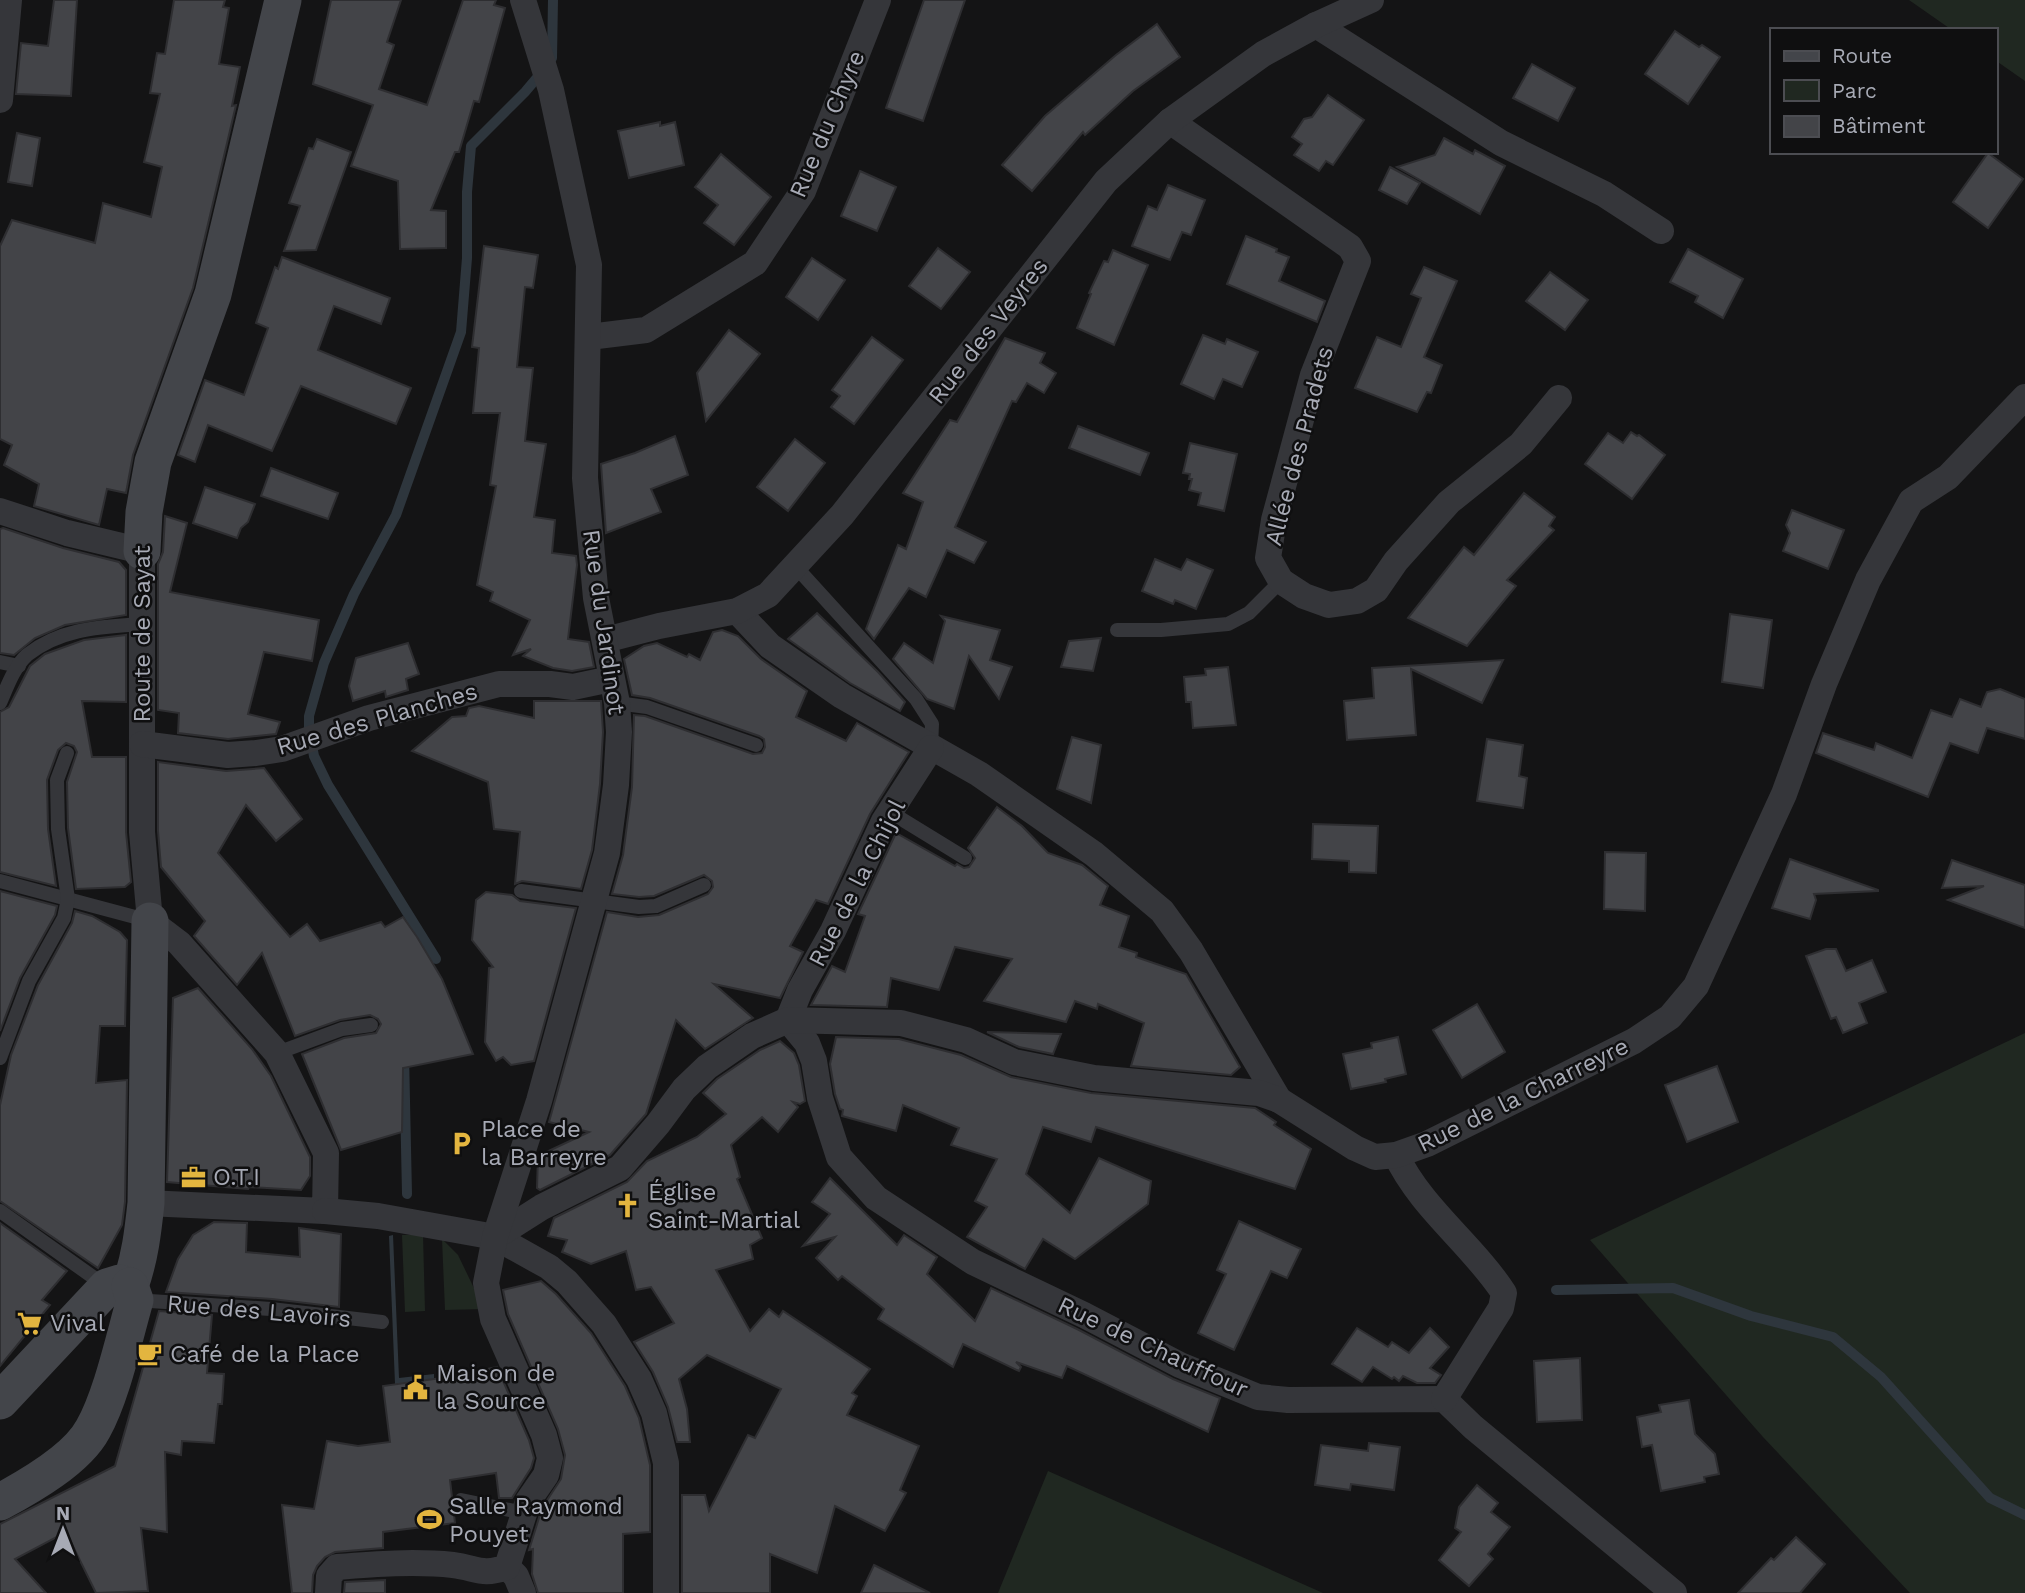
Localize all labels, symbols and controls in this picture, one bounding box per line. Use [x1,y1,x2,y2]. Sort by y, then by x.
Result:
legend [1770,28,1997,154]
text: Route [1832,43,1892,68]
street label: Rue du Chyre [783,46,871,202]
text: Parc [1832,78,1877,103]
text: Bâtiment [1832,113,1926,138]
street label: Rue des Veyres [922,252,1054,410]
street label: Allée des Pradets [1259,343,1339,549]
street label: Rue du Jardinot [577,528,631,716]
street label: Route de Sayat [128,545,156,723]
street label: Rue des Planches [273,677,481,761]
street label: Rue de la Chijol [803,794,912,971]
street label: Rue de la Charreyre [1413,1032,1633,1158]
place label: Place de la Barreyre [481,1115,607,1171]
parking icon: Place de la Barreyre [447,1129,475,1157]
office icon: O.T.I [179,1163,207,1191]
place label: O.T.I [213,1163,260,1191]
place label: Église Saint-Martial [648,1178,801,1234]
church icon: Église Saint-Martial [614,1192,642,1220]
street label: Rue des Lavoirs [166,1289,352,1333]
street label: Rue de Chauffour [1053,1291,1253,1403]
supermarket icon: Vival [16,1309,44,1337]
place label: Vival [50,1309,106,1337]
cafe icon: Café de la Place [136,1340,164,1368]
place label: Café de la Place [170,1340,360,1368]
place label: Maison de la Source [436,1359,555,1415]
public building icon: Maison de la Source [402,1373,430,1401]
place label: Salle Raymond Pouyet [449,1492,623,1548]
north arrow [28,1495,98,1565]
text: N [56,1502,70,1525]
sports icon: Salle Raymond Pouyet [415,1506,443,1534]

